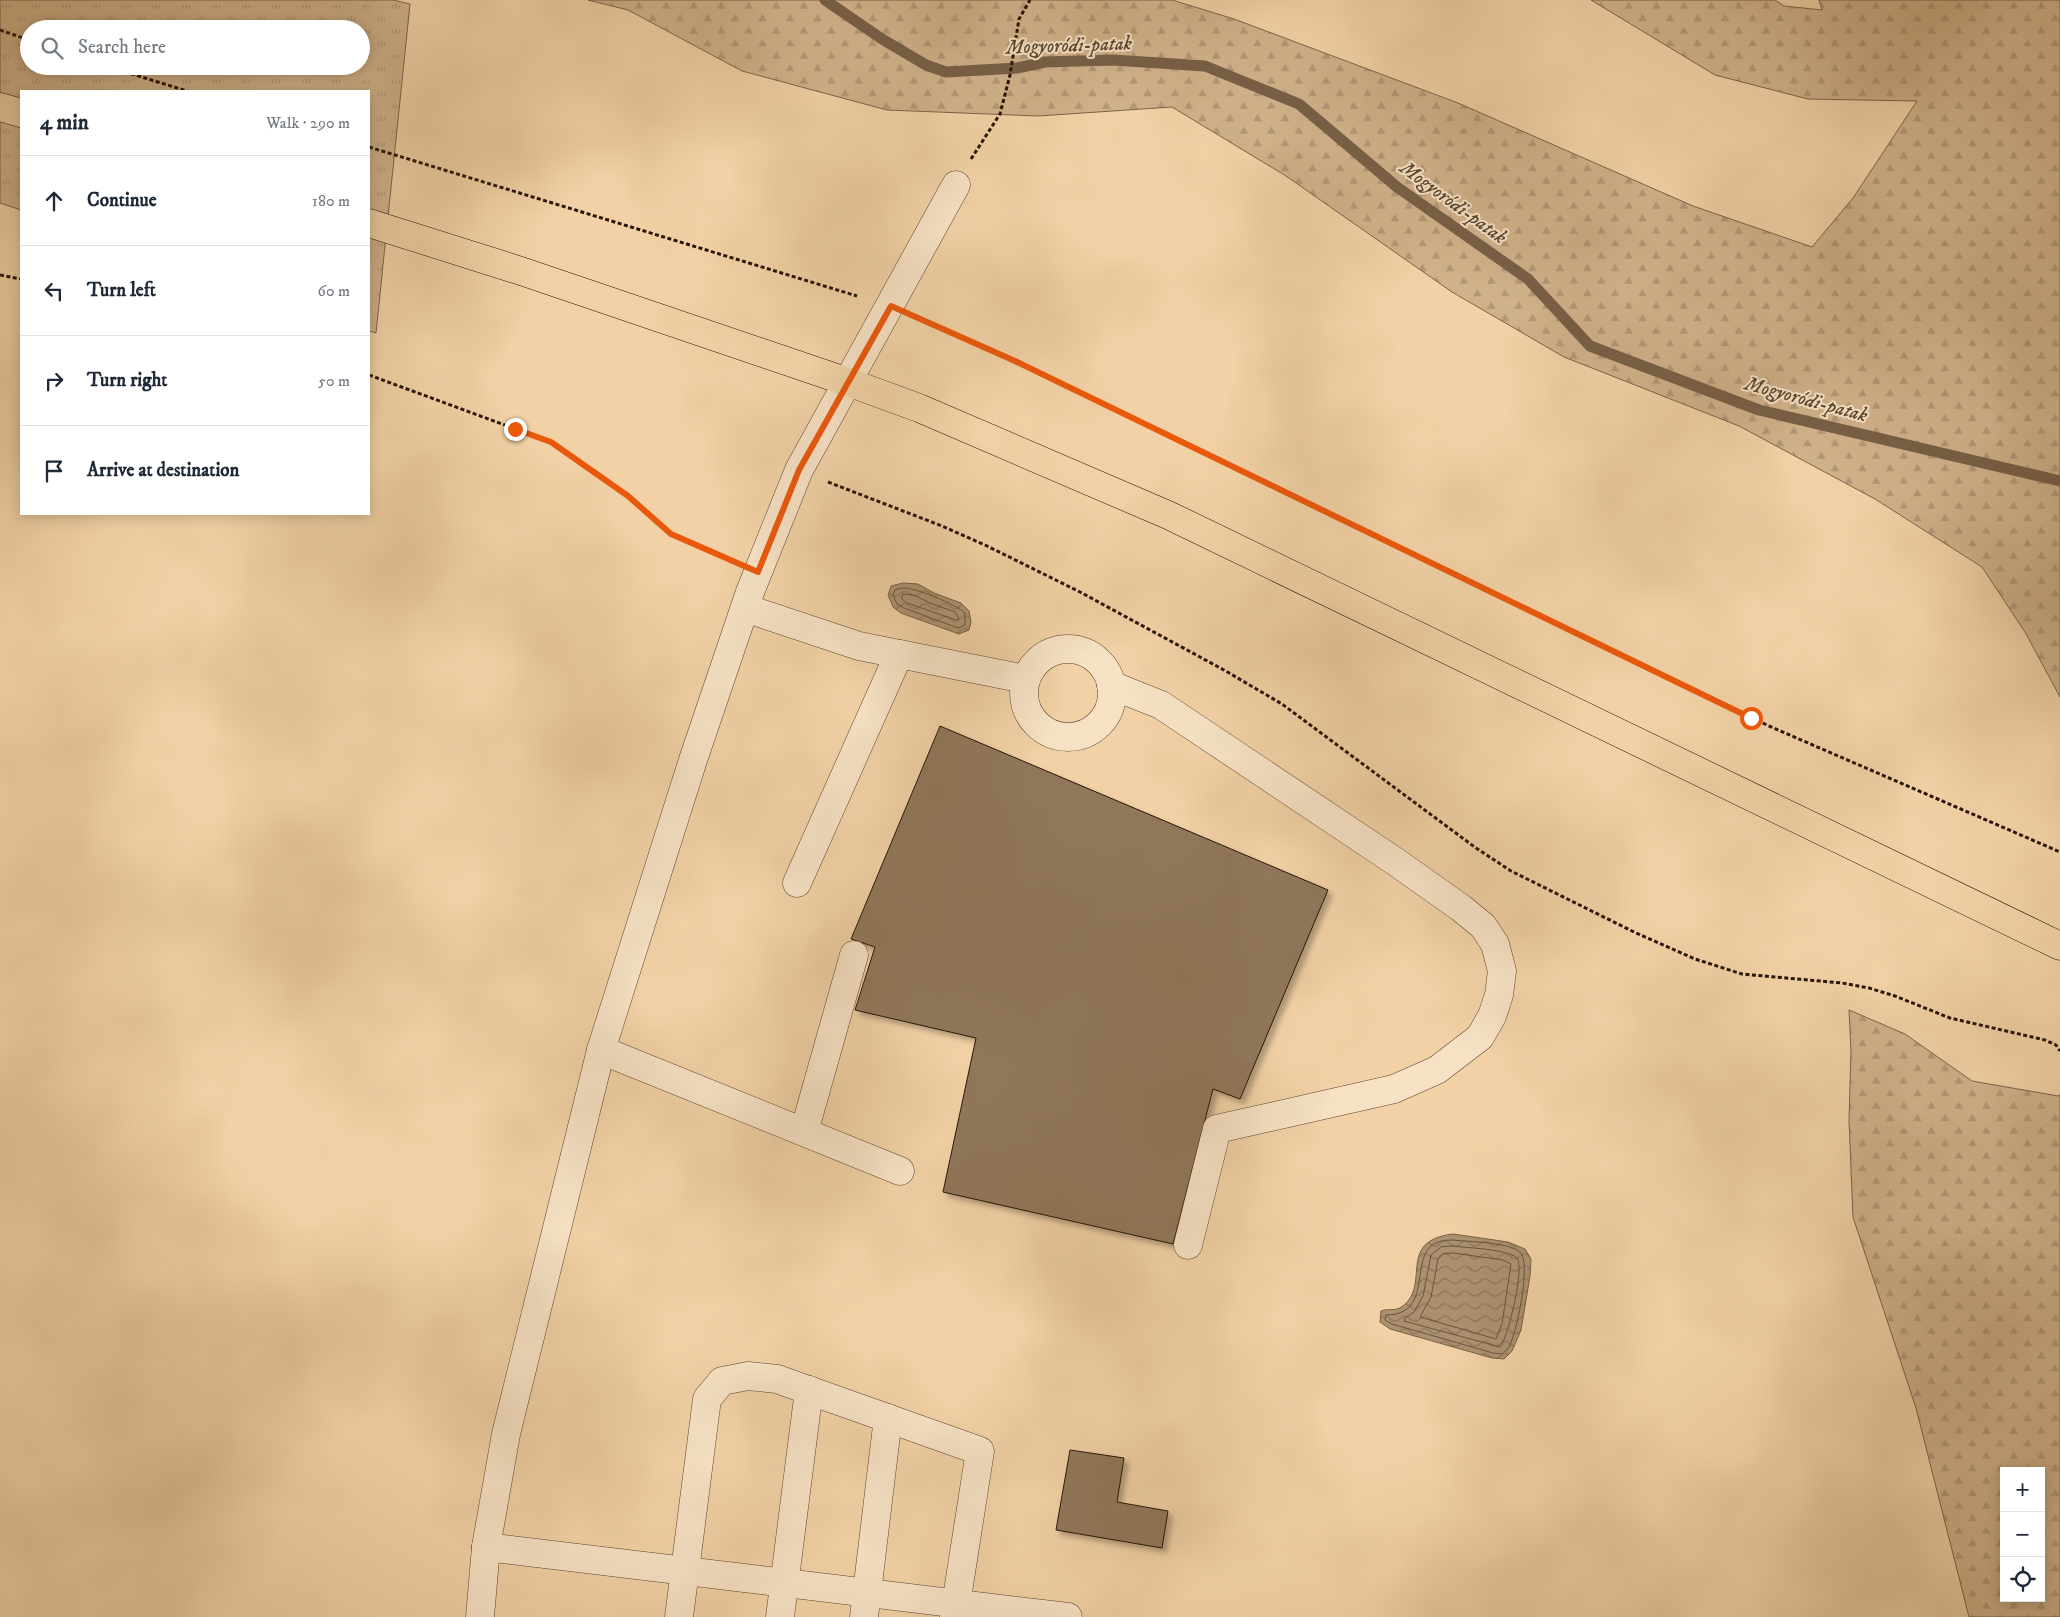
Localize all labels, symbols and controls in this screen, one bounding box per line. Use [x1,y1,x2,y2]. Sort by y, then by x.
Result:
search box [20,20,370,75]
water label: Mogyoródi-patak [1004,31,1133,61]
icon: search [38,34,66,62]
text: Search here [78,36,166,59]
text: 4 min [40,110,89,136]
text: Walk · 290 m [266,113,350,133]
water label: Mogyoródi-patak [1393,155,1512,251]
icon: ahead [40,187,68,215]
text: Continue [87,189,157,212]
text: 180 m [312,191,350,211]
icon: left [40,277,68,305]
text: Turn left [87,279,156,302]
text: 60 m [318,281,350,301]
icon: right [40,367,68,395]
text: Turn right [87,369,167,392]
text: 50 m [318,371,350,391]
water label: Mogyoródi-patak [1740,371,1871,429]
route end [504,418,527,441]
icon: arrive [40,457,68,485]
text: Arrive at destination [87,459,239,482]
route start [1740,707,1763,730]
map controls [2000,1467,2045,1602]
button: + [2000,1467,2045,1512]
button: − [2000,1512,2045,1557]
button: locate [2000,1557,2045,1602]

